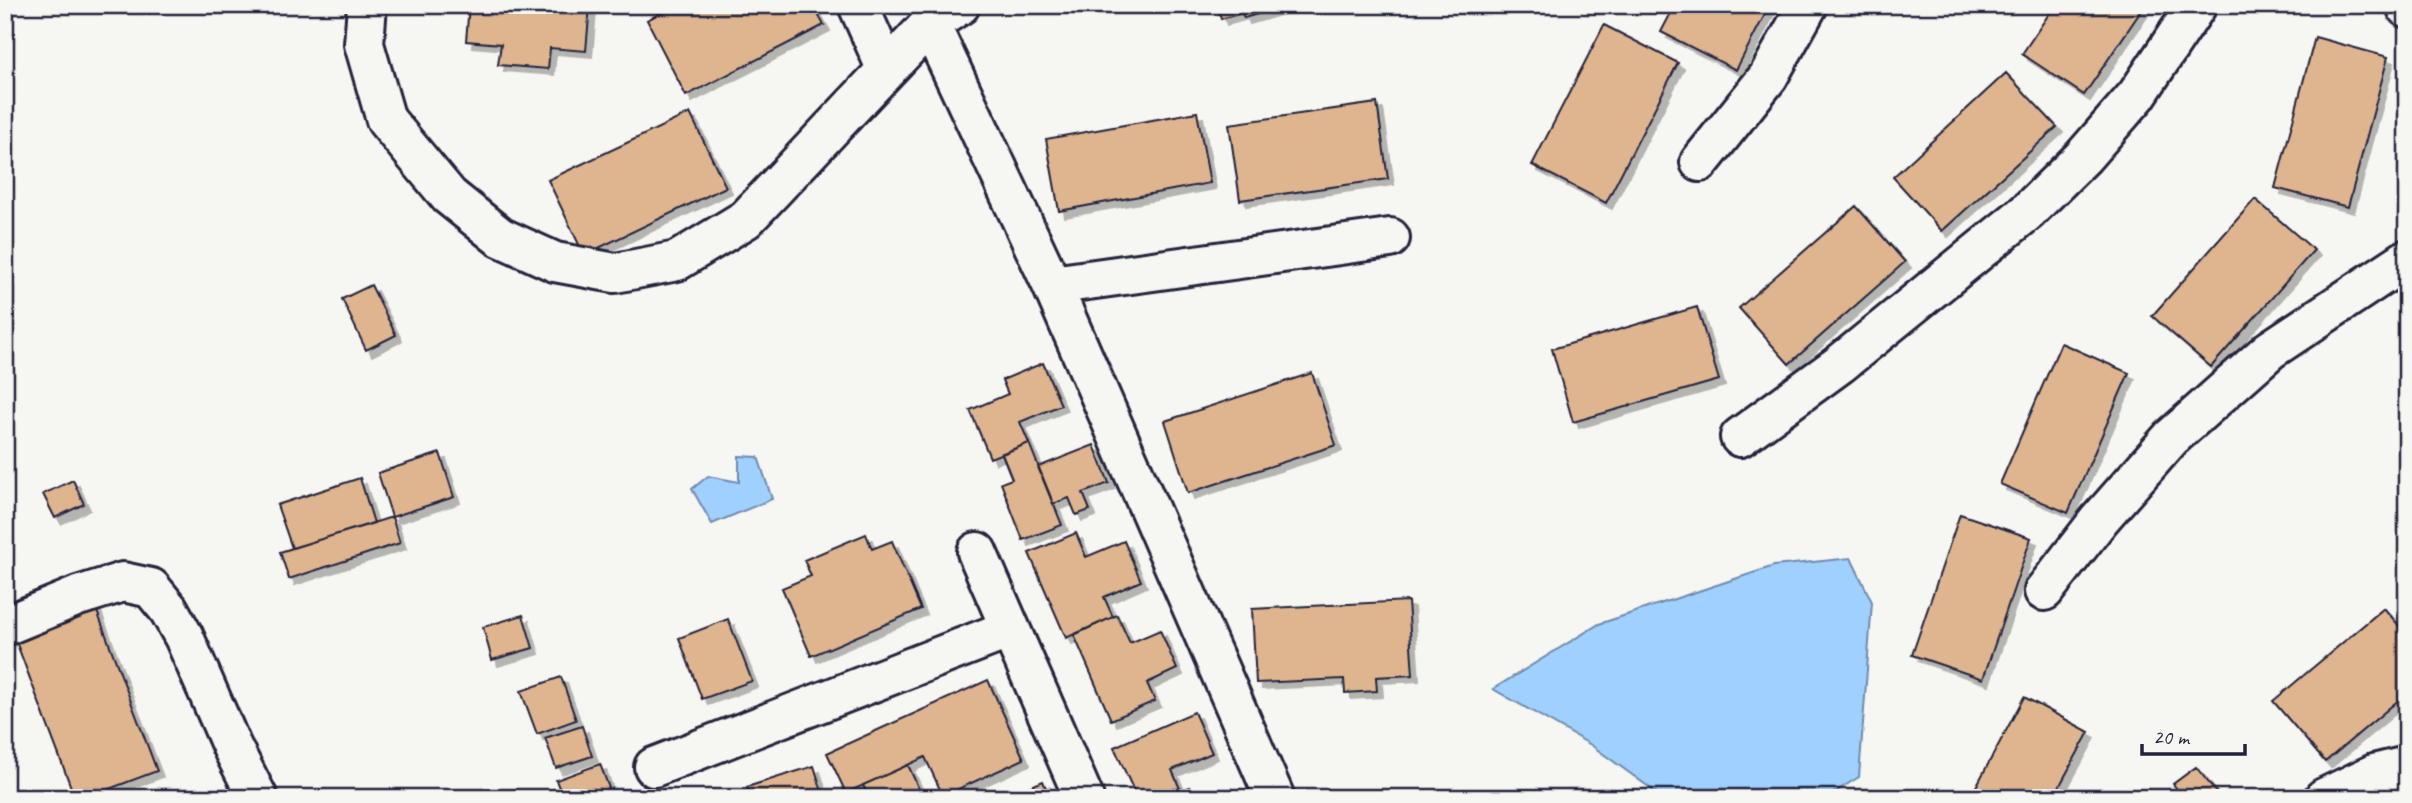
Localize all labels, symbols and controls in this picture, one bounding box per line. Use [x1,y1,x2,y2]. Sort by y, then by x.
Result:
scale bar [2142,712,2246,756]
text: 20 m [2153,724,2191,750]

